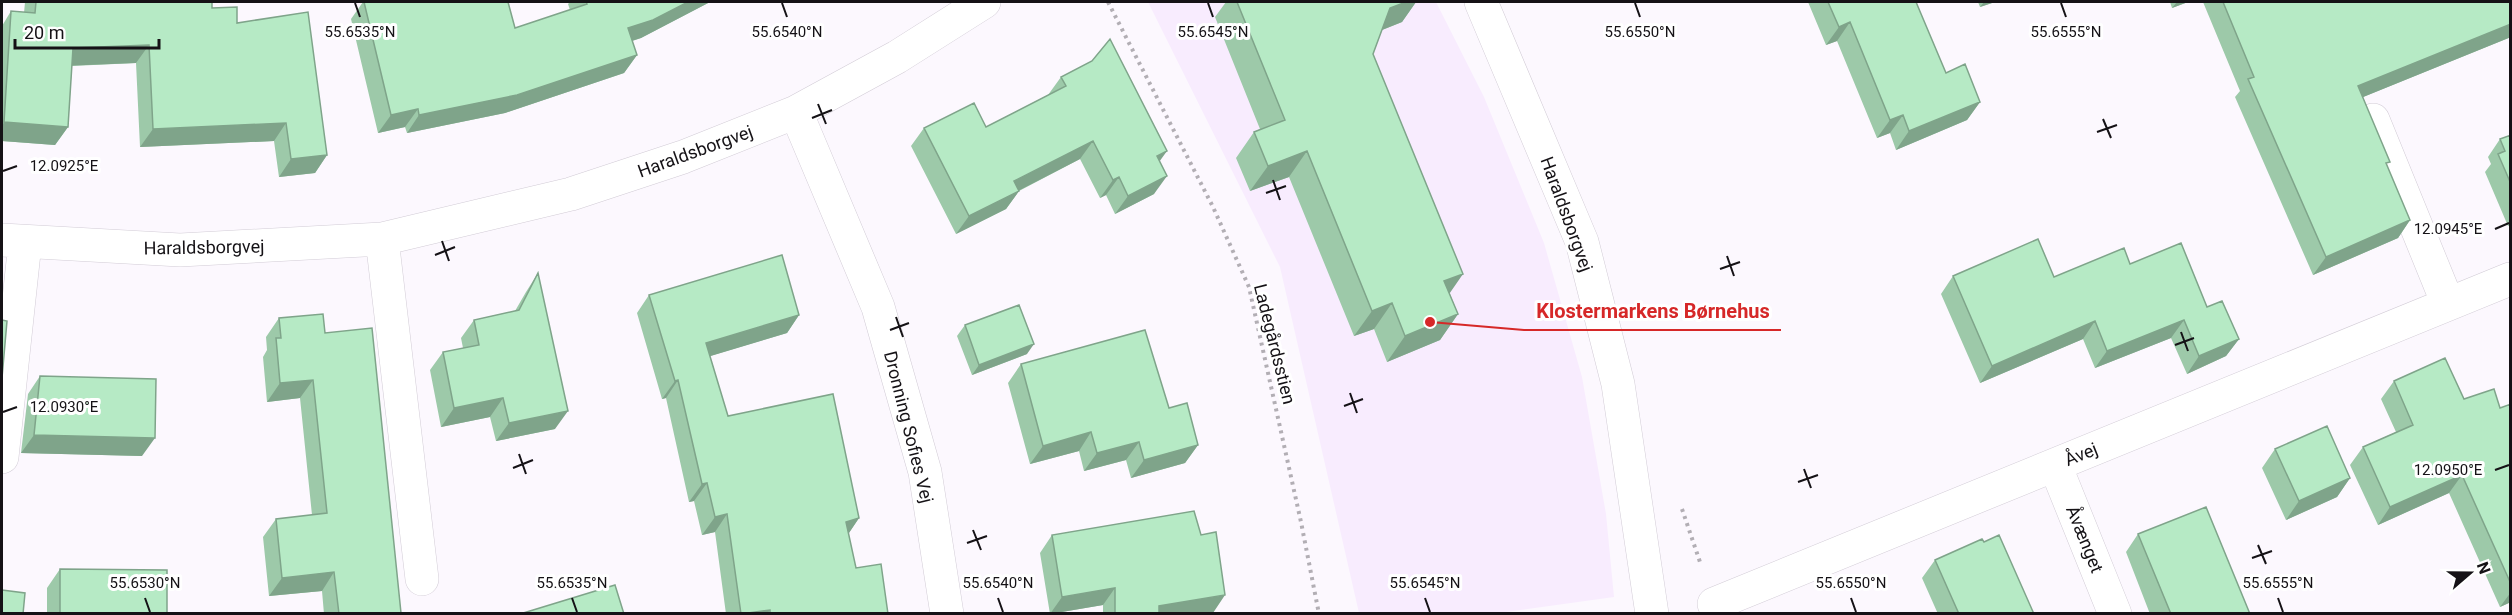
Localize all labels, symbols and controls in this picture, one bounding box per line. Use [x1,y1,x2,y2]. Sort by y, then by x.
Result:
scale bar [15,12,159,50]
text: 20 m [24,22,64,43]
text: 55.6535°N [325,23,395,41]
text: 55.6540°N [752,23,822,41]
text: 55.6545°N [1178,23,1248,41]
text: 55.6550°N [1605,23,1675,41]
text: 55.6555°N [2031,23,2101,41]
street label: Haraldsborgvej [635,120,755,182]
street label: Haraldsborgvej [1536,154,1598,274]
text: 12.0925°E [30,157,99,175]
text: 12.0945°E [2414,220,2483,238]
street label: Haraldsborgvej [143,235,265,259]
street label: Ladegårdsstien [1250,282,1300,406]
callout: Klostermarkens Børnehus [1524,292,1781,330]
text: Klostermarkens Børnehus [1536,299,1770,323]
street label: Dronning Sofies Vej [880,349,938,505]
text: 12.0930°E [30,398,99,416]
street label: Åvej [2061,437,2101,470]
text: 12.0950°E [2414,461,2483,479]
street label: Åvænget [2062,502,2109,576]
north arrow [2440,543,2500,603]
text: N [2473,559,2494,577]
text: 55.6530°N [110,574,180,592]
text: 55.6535°N [537,574,607,592]
text: 55.6540°N [963,574,1033,592]
text: 55.6545°N [1390,574,1460,592]
text: 55.6550°N [1816,574,1886,592]
text: 55.6555°N [2243,574,2313,592]

